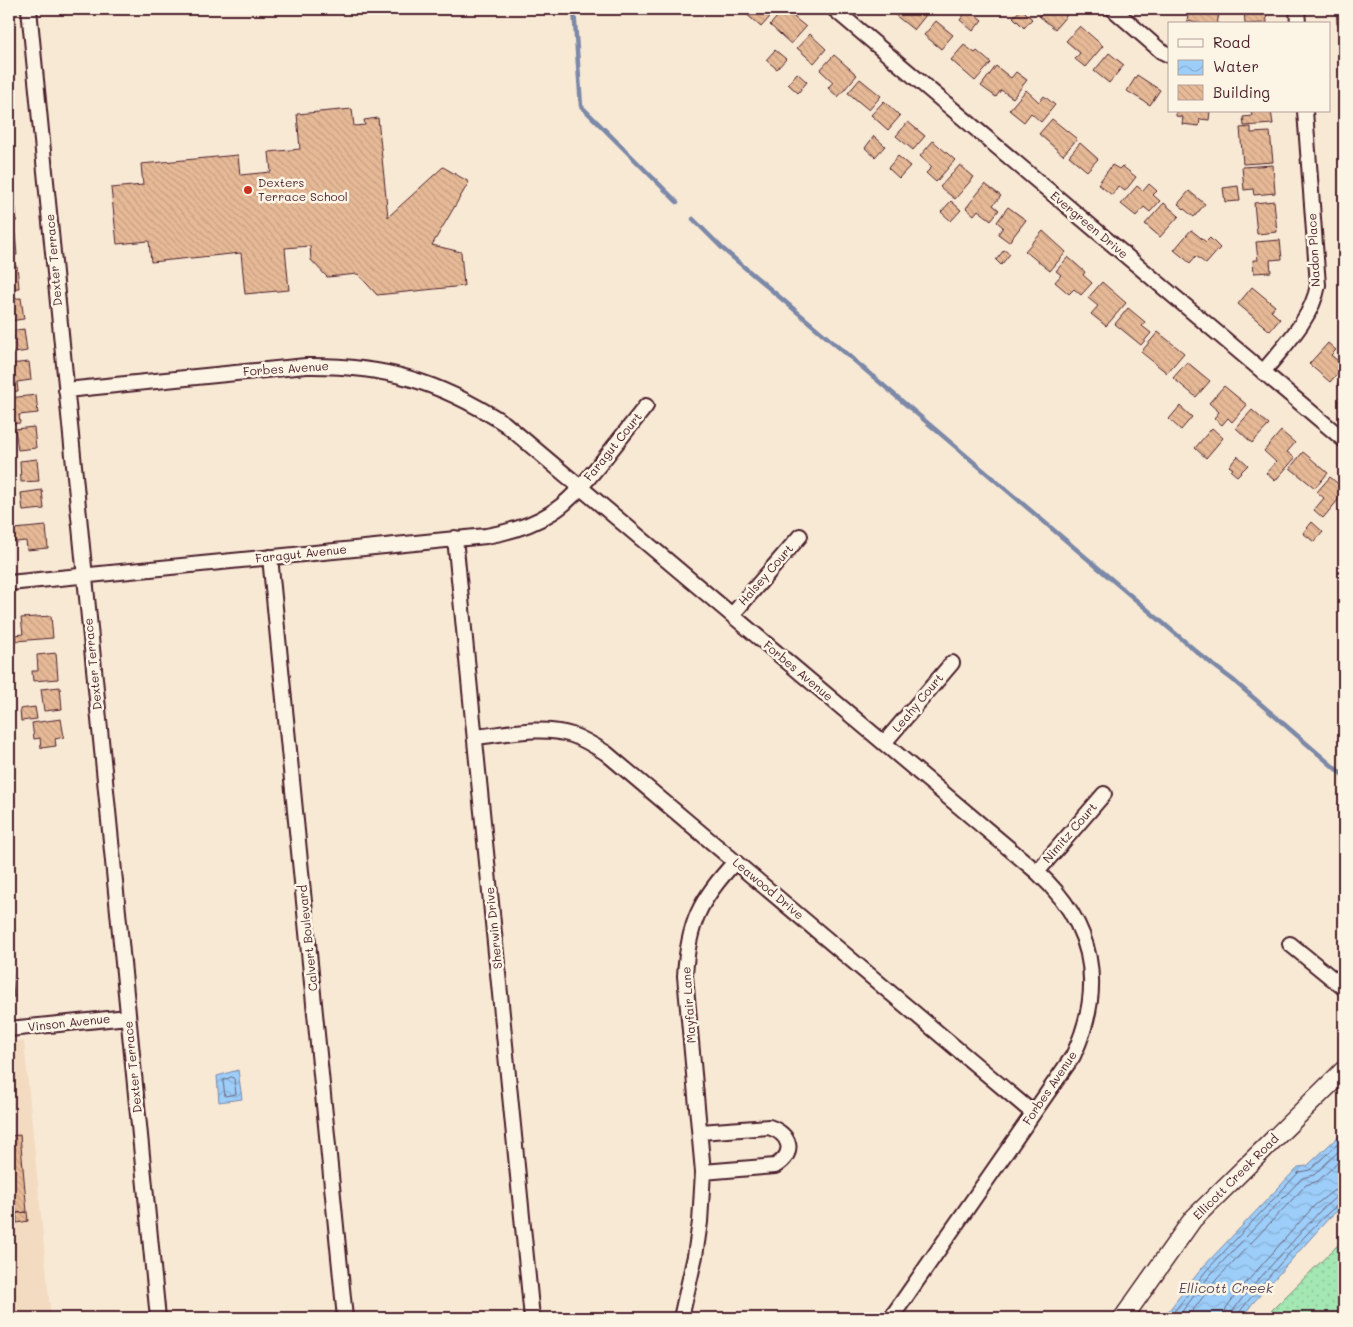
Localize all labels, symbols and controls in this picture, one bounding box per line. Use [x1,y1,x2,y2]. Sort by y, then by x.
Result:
legend [1168,22,1330,112]
text: Road [1213,32,1250,52]
text: Water [1213,56,1259,76]
text: Building [1213,82,1270,102]
place label: Dexters Terrace School [258,174,348,204]
marker: Dexters Terrace School [242,184,254,196]
street label: Evergreen Drive [1047,187,1132,261]
street label: Dexter Terrace [41,213,65,307]
street label: Nadon Place [1303,213,1323,287]
street label: Forbes Avenue [242,357,329,379]
street label: Faragut Court [580,409,645,484]
street label: Faragut Avenue [254,540,347,566]
street label: Halsey Court [734,540,796,608]
street label: Dexter Terrace [79,617,105,711]
street label: Forbes Avenue [761,636,837,704]
street label: Leahy Court [888,670,946,735]
street label: Nimitz Court [1039,799,1100,866]
street label: Leawood Drive [730,854,807,923]
street label: Calvert Boulevard [293,884,321,992]
street label: Sherwin Drive [481,886,505,970]
street label: Mayfair Lane [677,966,699,1044]
street label: Vinson Avenue [27,1010,111,1034]
street label: Dexter Terrace [119,1020,145,1114]
street label: Forbes Avenue [1018,1047,1080,1128]
street label: Ellicott Creek Road [1189,1130,1282,1223]
water label: Ellicott Creek [1179,1278,1274,1297]

